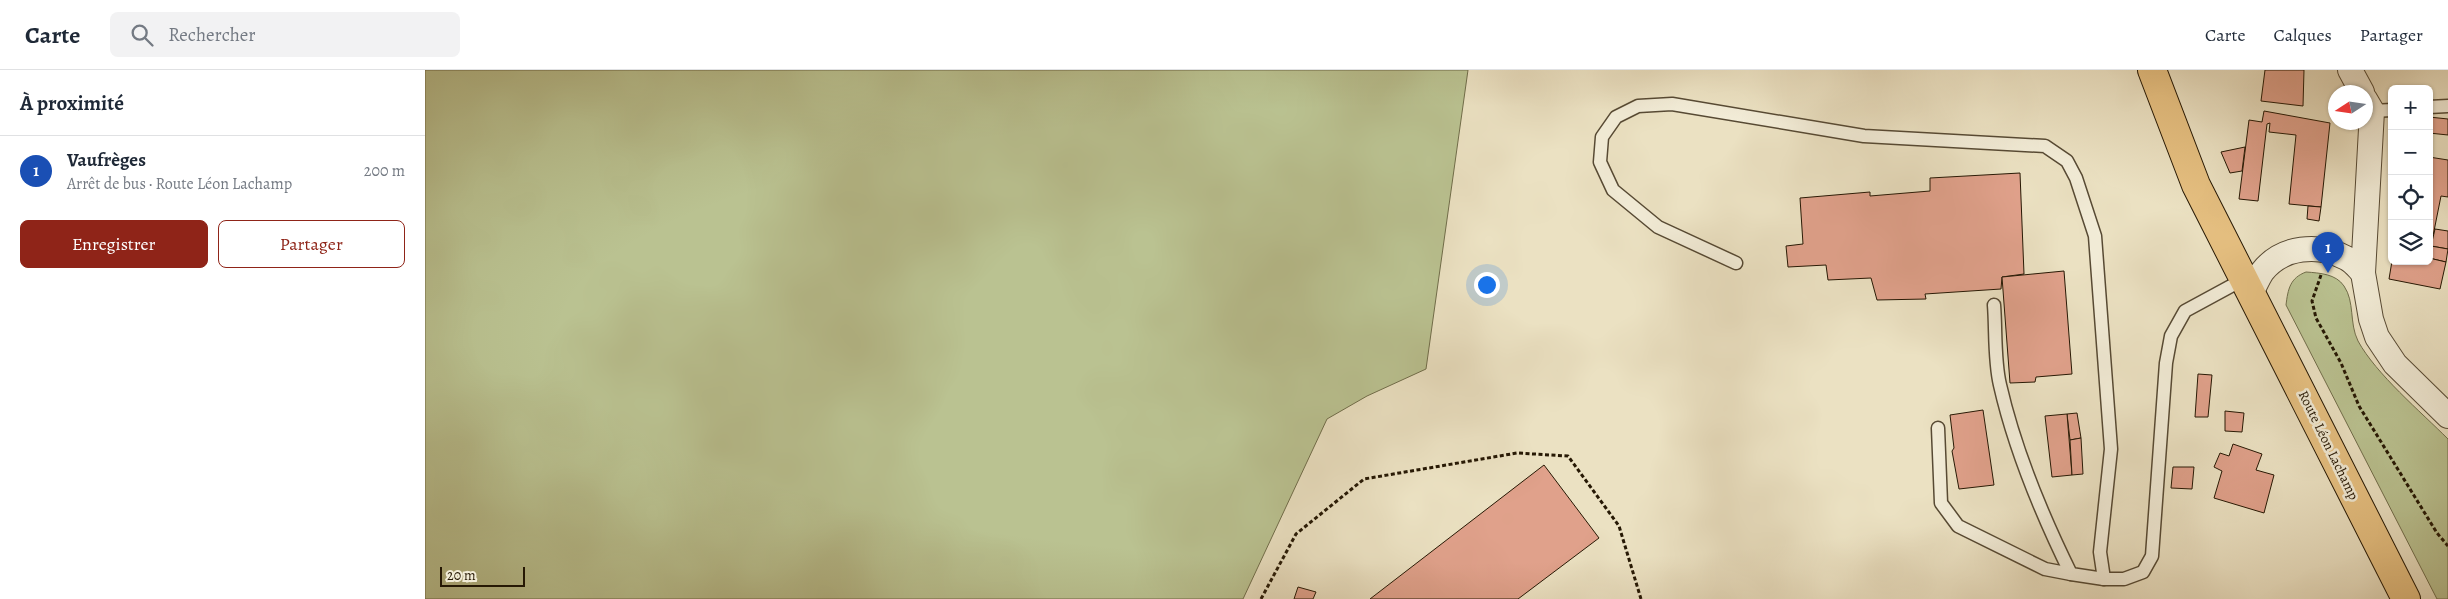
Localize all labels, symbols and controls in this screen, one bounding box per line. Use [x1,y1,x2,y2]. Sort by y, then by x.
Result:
search box [110,12,460,57]
text: Carte [25,19,80,51]
icon: search [128,21,156,49]
text: Rechercher [168,22,256,48]
text: Carte [2205,23,2245,47]
text: Calques [2273,23,2332,47]
text: Partager [2360,23,2423,47]
north arrow [2328,85,2373,130]
map controls [2388,85,2433,265]
button: + [2388,85,2433,130]
text: À proximité [20,89,124,117]
button: − [2388,130,2433,175]
text: Vaufrèges [67,147,146,173]
text: 1 [33,160,39,182]
text: 200 m [364,160,405,182]
text: Arrêt de bus · Route Léon Lachamp [67,173,292,195]
button: locate [2388,175,2433,220]
button: Enregistrer [20,220,208,268]
button: Partager [218,220,405,268]
button: layers [2388,220,2433,265]
pin: 1 [2312,232,2344,273]
your location [1474,272,1500,298]
street label: Route Léon Lachamp [2294,387,2363,503]
scale bar [440,564,525,587]
text: 20 m [447,566,476,585]

